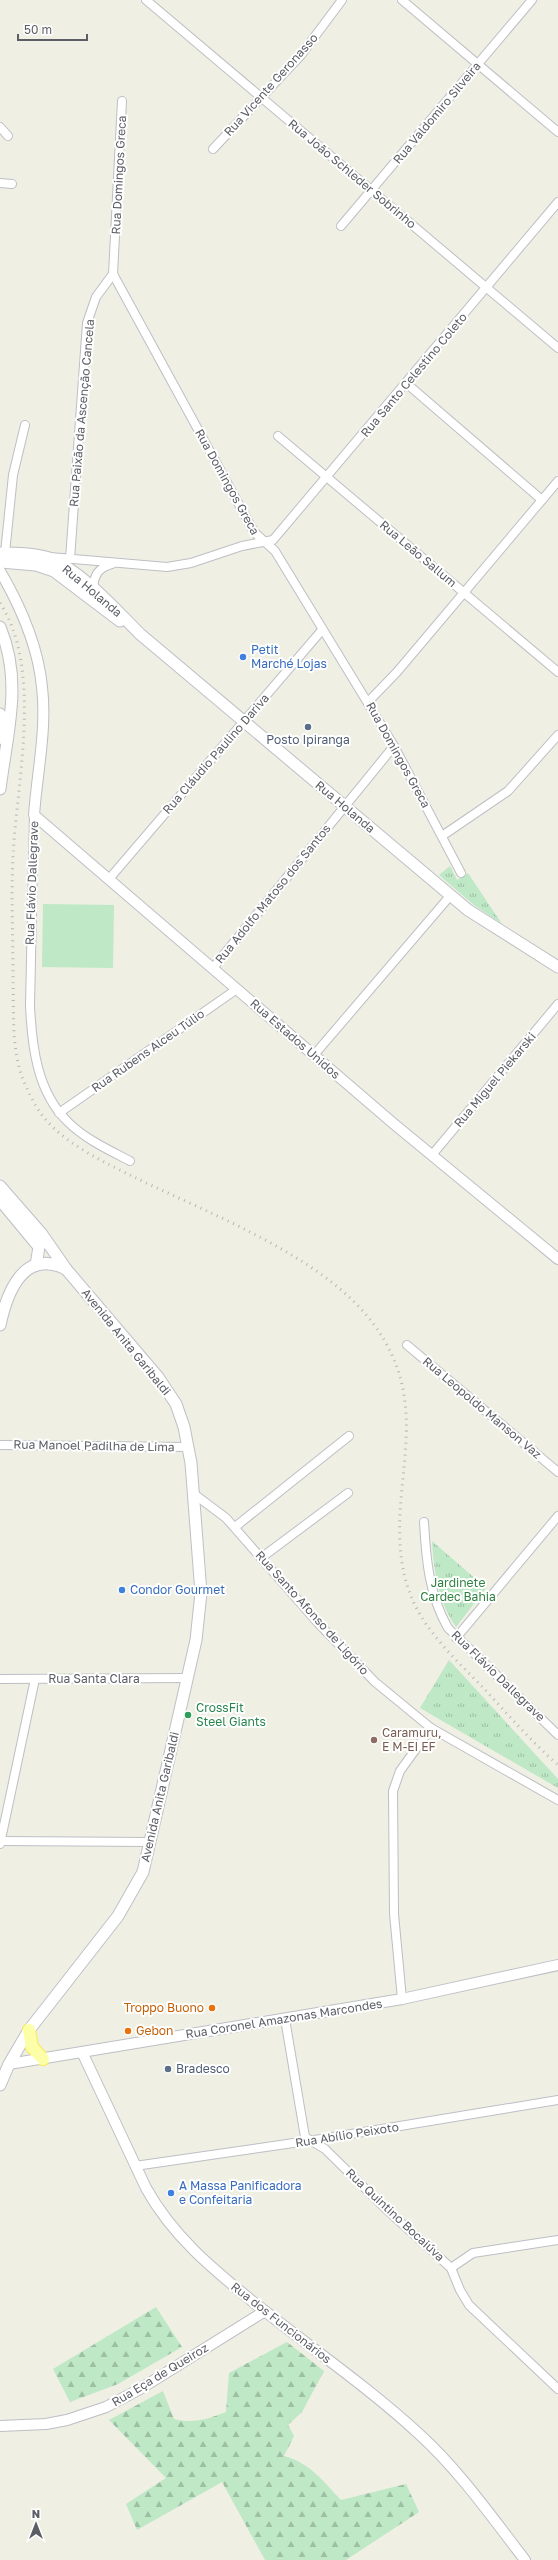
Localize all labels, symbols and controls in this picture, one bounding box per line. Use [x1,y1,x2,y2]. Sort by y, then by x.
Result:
scale bar [18,16,87,42]
text: 50 m [24,22,52,37]
street label: Rua Vicente Geronasso [221,30,321,139]
street label: Rua Valdomiro Silveira [390,59,484,167]
street label: Rua Domingos Greca [108,115,129,235]
street label: Rua João Schleder Sobrinho [285,116,419,231]
street label: Rua Santo Celestino Coleto [357,310,470,440]
street label: Rua Paixão da Ascenção Cancela [66,318,97,508]
street label: Rua Domingos Greca [192,426,263,537]
street label: Rua Leão Sallum [377,517,460,590]
street label: Rua Holanda [59,561,125,620]
place label: Petit Marché Lojas [251,642,327,671]
marker: Petit Marché Lojas [238,652,248,662]
street label: Rua Cláudio Paulino Dariva [159,690,272,817]
street label: Rua Domingos Greca [363,699,434,810]
marker: Posto Ipiranga [303,722,313,732]
place label: Posto Ipiranga [266,732,350,747]
street label: Rua Holanda [312,777,378,836]
street label: Rua Flávio Dallegrave [22,821,41,945]
street label: Rua Adolfo Matoso dos Santos [212,821,334,966]
street label: Rua Estados Unidos [247,995,343,1082]
street label: Rua Rubens Alceu Túlio [88,1006,207,1095]
street label: Rua Miguel Piekarski [450,1029,539,1130]
street label: Avenida Anita Garibaldi [79,1285,174,1398]
street label: Rua Leopoldo Manson Vaz [420,1354,545,1462]
street label: Rua Manoel Padilha de Lima [13,1437,175,1454]
street label: Rua Santo Afonso de Ligório [253,1547,372,1678]
park label: Jardinete Cardec Bahia [420,1575,496,1604]
place label: Condor Gourmet [130,1582,225,1597]
marker: Condor Gourmet [117,1585,127,1595]
street label: Rua Flávio Dallegrave [448,1627,548,1724]
street label: Rua Santa Clara [48,1671,140,1686]
place label: CrossFit Steel Giants [196,1700,266,1729]
marker: CrossFit Steel Giants [183,1710,193,1720]
place label: Caramuru, E M-EI EF [382,1725,442,1754]
street label: Avenida Anita Garibaldi [137,1730,182,1864]
marker: Caramuru, E M-EI EF [369,1735,379,1745]
street label: Rua Coronel Amazonas Marcondes [184,1996,383,2041]
place label: Troppo Buono [124,2000,204,2015]
marker: Troppo Buono [207,2003,217,2013]
place label: Gebon [136,2023,173,2038]
marker: Gebon [123,2026,133,2036]
place label: Bradesco [176,2061,230,2076]
marker: Bradesco [163,2064,173,2074]
street label: Rua Abílio Peixoto [294,2119,400,2150]
street label: Rua Quintino Bocaiúva [343,2165,448,2264]
place label: A Massa Panificadora e Confeitaria [179,2178,302,2207]
marker: A Massa Panificadora e Confeitaria [166,2188,176,2198]
street label: Rua dos Funcionários [228,2279,334,2366]
street label: Rua Eça de Queiroz [109,2340,211,2409]
north arrow [16,2504,56,2544]
text: N [32,2507,40,2520]

